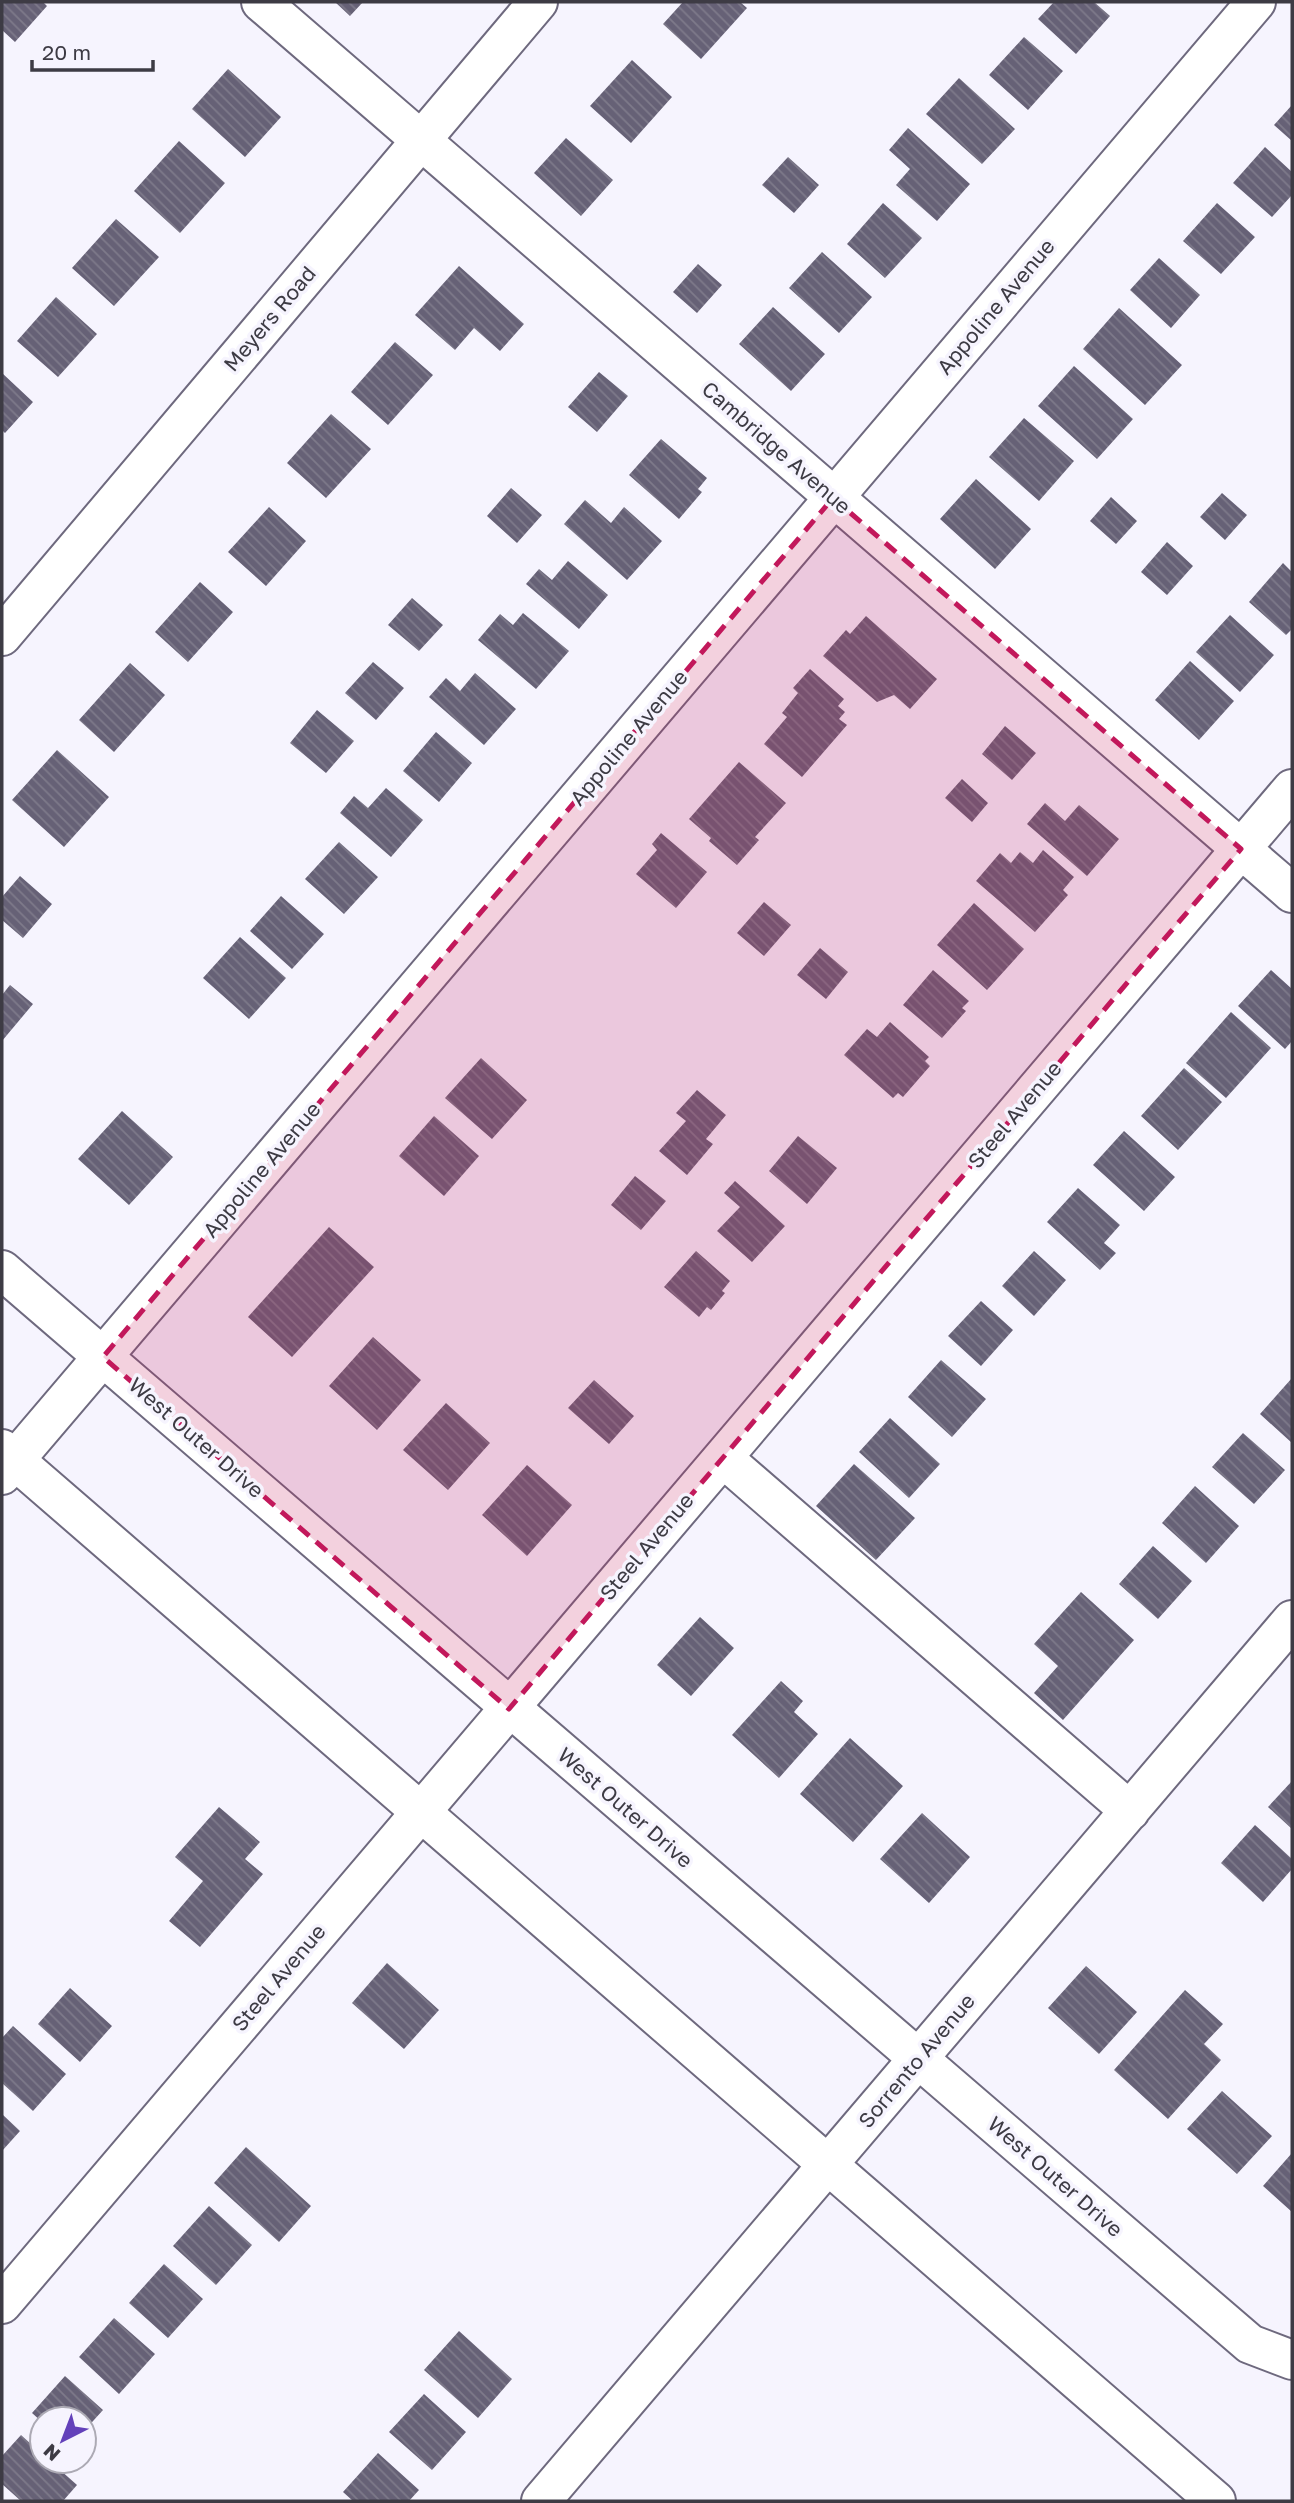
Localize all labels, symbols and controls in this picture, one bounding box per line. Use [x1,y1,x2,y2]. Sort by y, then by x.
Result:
scale bar [32,28,152,72]
text: 20 m [42,39,91,65]
street label: Appoline Avenue [931,233,1060,380]
street label: Meyers Road [218,260,321,376]
street label: Cambridge Avenue [697,375,856,519]
street label: Appoline Avenue [564,664,693,811]
street label: Steel Avenue [962,1055,1067,1173]
street label: Appoline Avenue [197,1096,326,1243]
street label: West Outer Drive [124,1371,270,1503]
street label: Steel Avenue [594,1487,699,1605]
street label: West Outer Drive [553,1741,699,1873]
street label: Steel Avenue [226,1918,331,2036]
street label: Sorrento Avenue [852,1988,980,2133]
street label: West Outer Drive [983,2110,1129,2242]
north arrow [28,2405,98,2475]
text: N [38,2440,64,2466]

